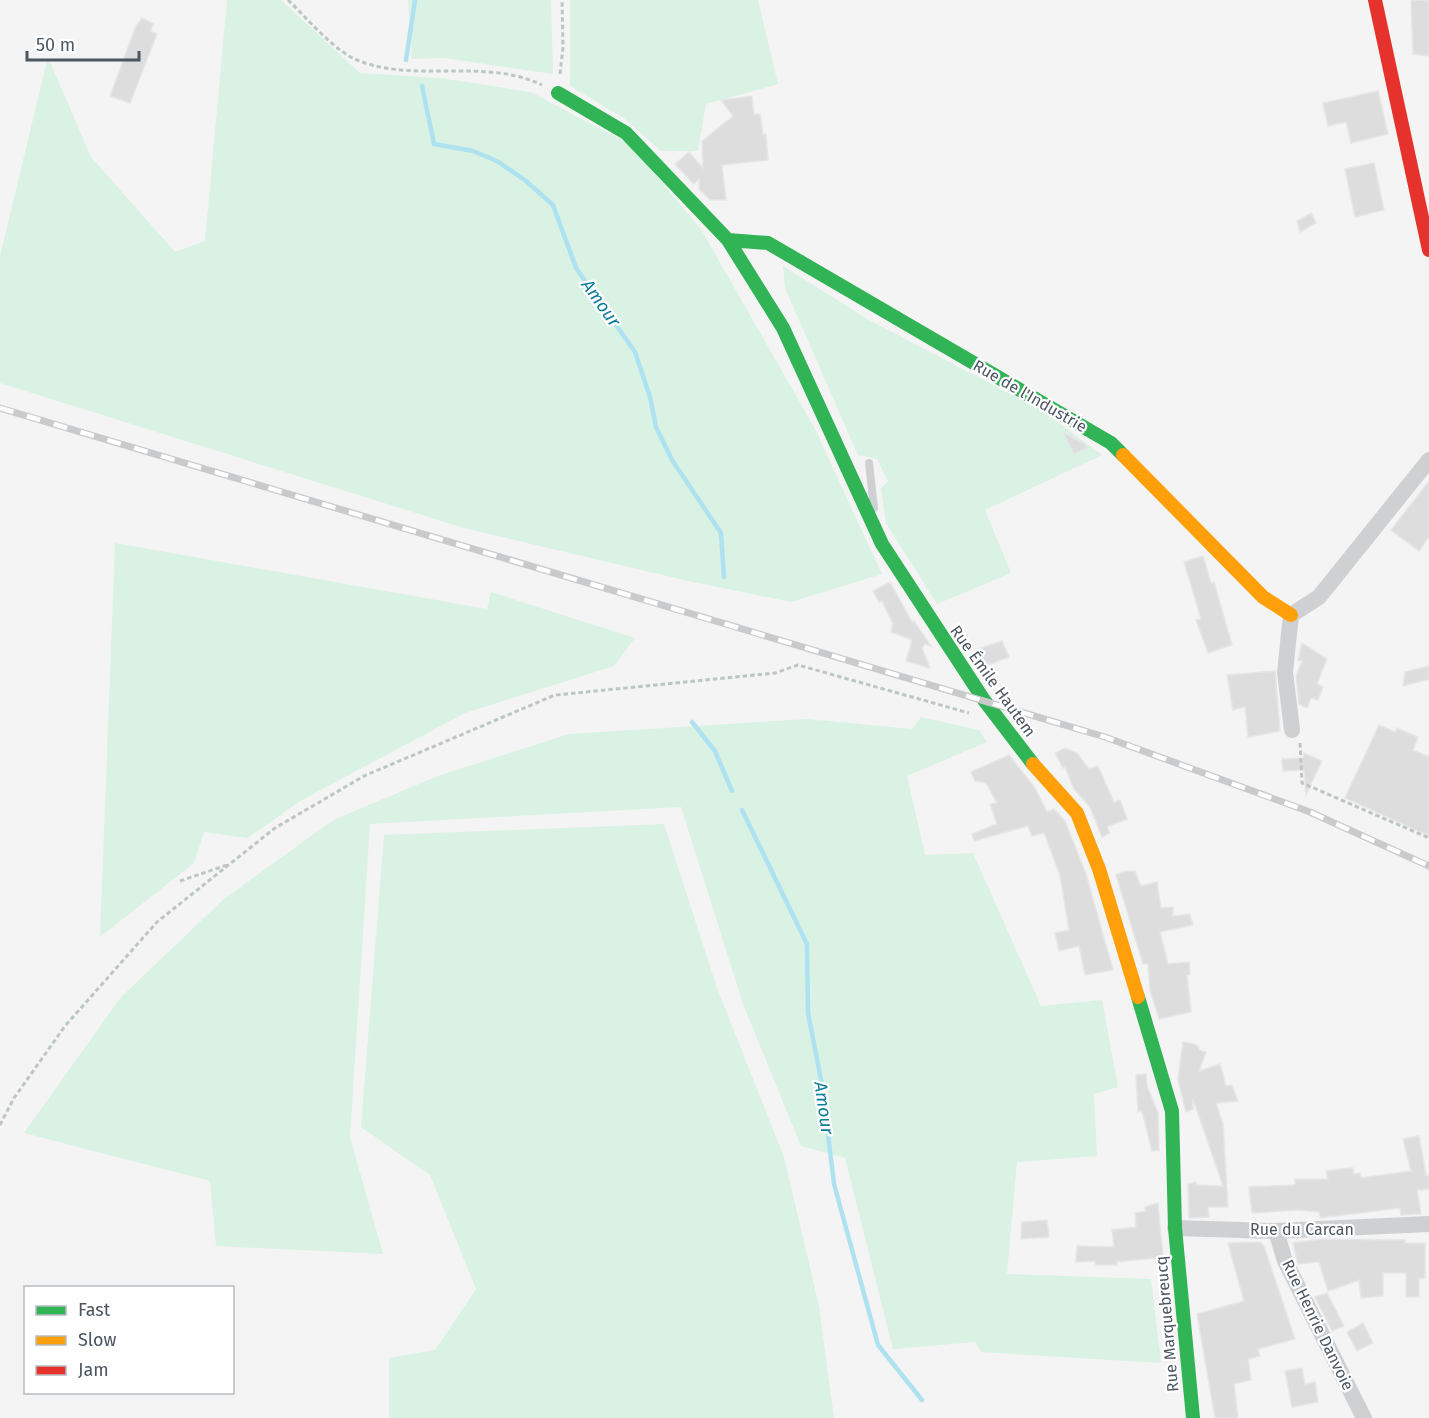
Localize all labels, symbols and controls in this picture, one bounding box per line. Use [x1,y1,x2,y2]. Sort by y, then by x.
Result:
scale bar [27,24,140,62]
text: 50 m [36,34,75,56]
water label: Amour [576,274,626,332]
street label: Rue de l'Industrie [970,356,1090,436]
street label: Rue Émile Hautem [946,621,1041,740]
water label: Amour [809,1079,839,1137]
street label: Rue du Carcan [1250,1220,1354,1239]
street label: Rue Marquebreucq [1152,1255,1182,1393]
street label: Rue Henrie Danvoie [1278,1257,1358,1393]
legend [24,1286,234,1394]
text: Fast [78,1299,111,1321]
text: Slow [78,1329,117,1351]
text: Jam [78,1359,109,1381]

